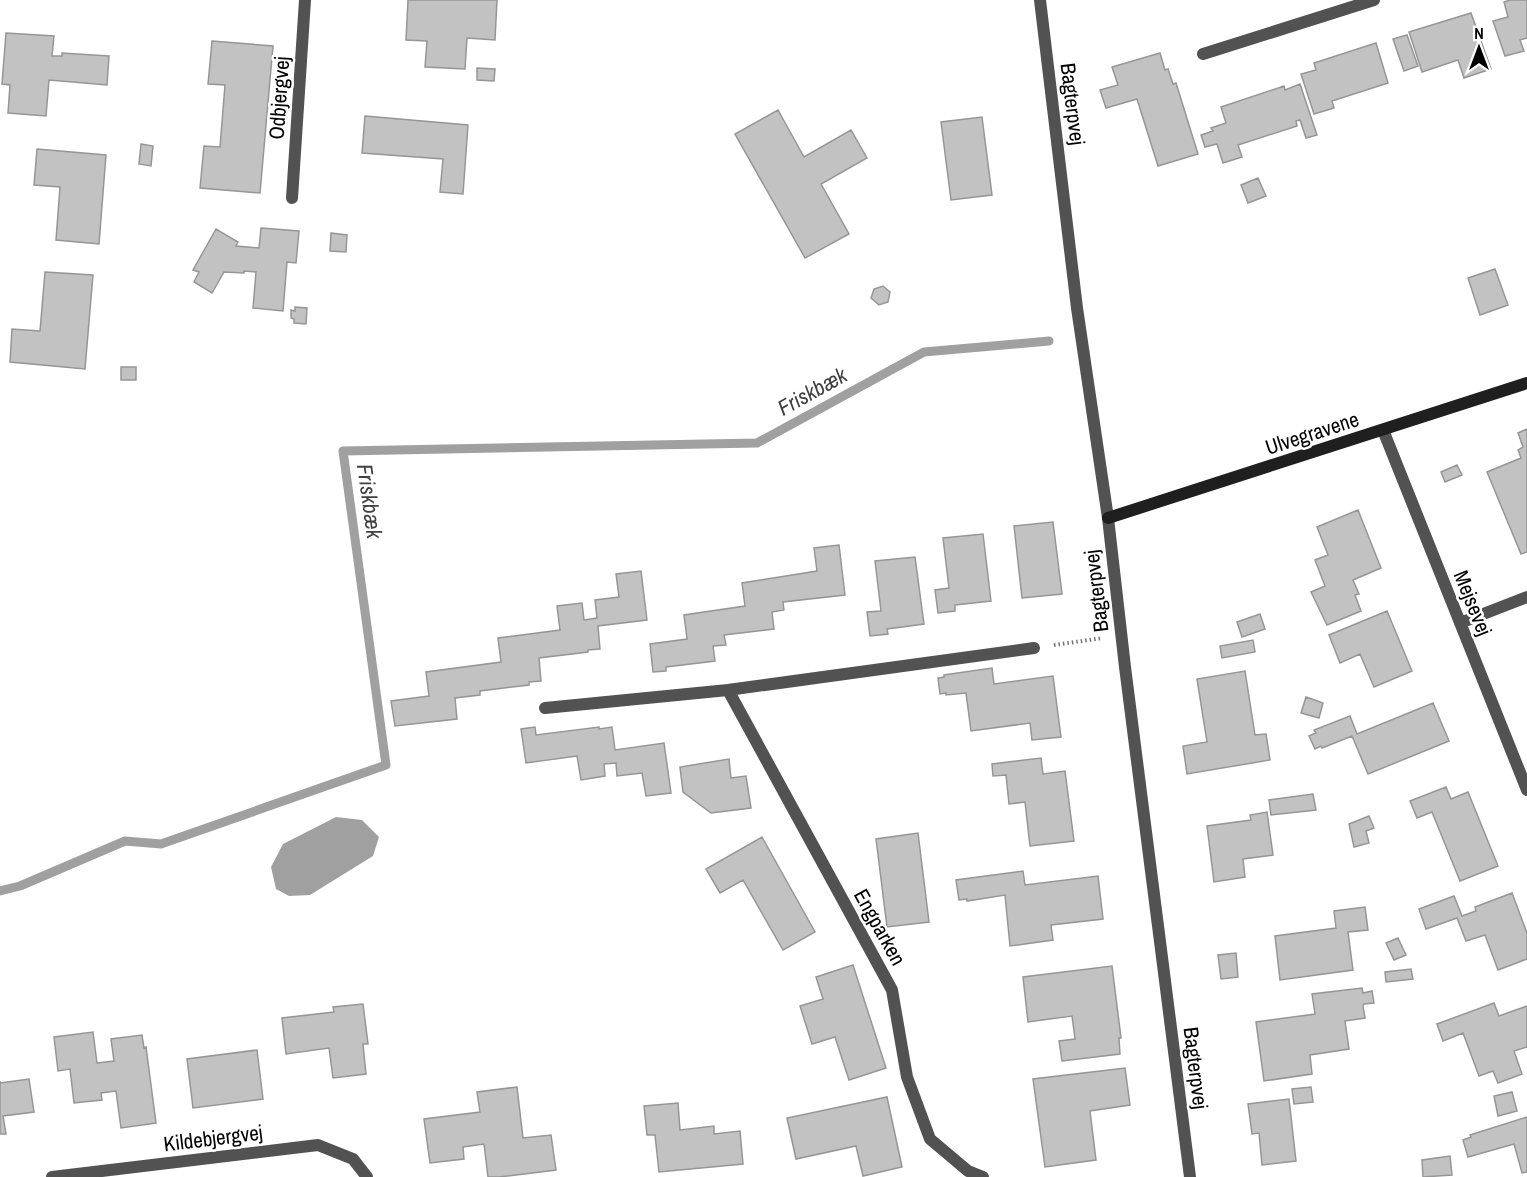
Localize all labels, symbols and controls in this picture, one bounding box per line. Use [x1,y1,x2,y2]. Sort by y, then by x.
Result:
north arrow [1449,18,1509,78]
text: N [1474,22,1484,44]
street label: Odbjergvej [262,55,296,141]
street label: Bagterpvej [1054,61,1092,147]
water label: Friskbæk [772,359,853,422]
street label: Ulvegravene [1262,404,1362,462]
water label: Friskbæk [350,462,390,541]
street label: Bagterpvej [1077,548,1115,634]
street label: Mejsevej [1447,566,1499,640]
street label: Engparken [847,884,913,970]
street label: Bagterpvej [1177,1025,1215,1111]
street label: Kildebjergvej [162,1118,264,1158]

